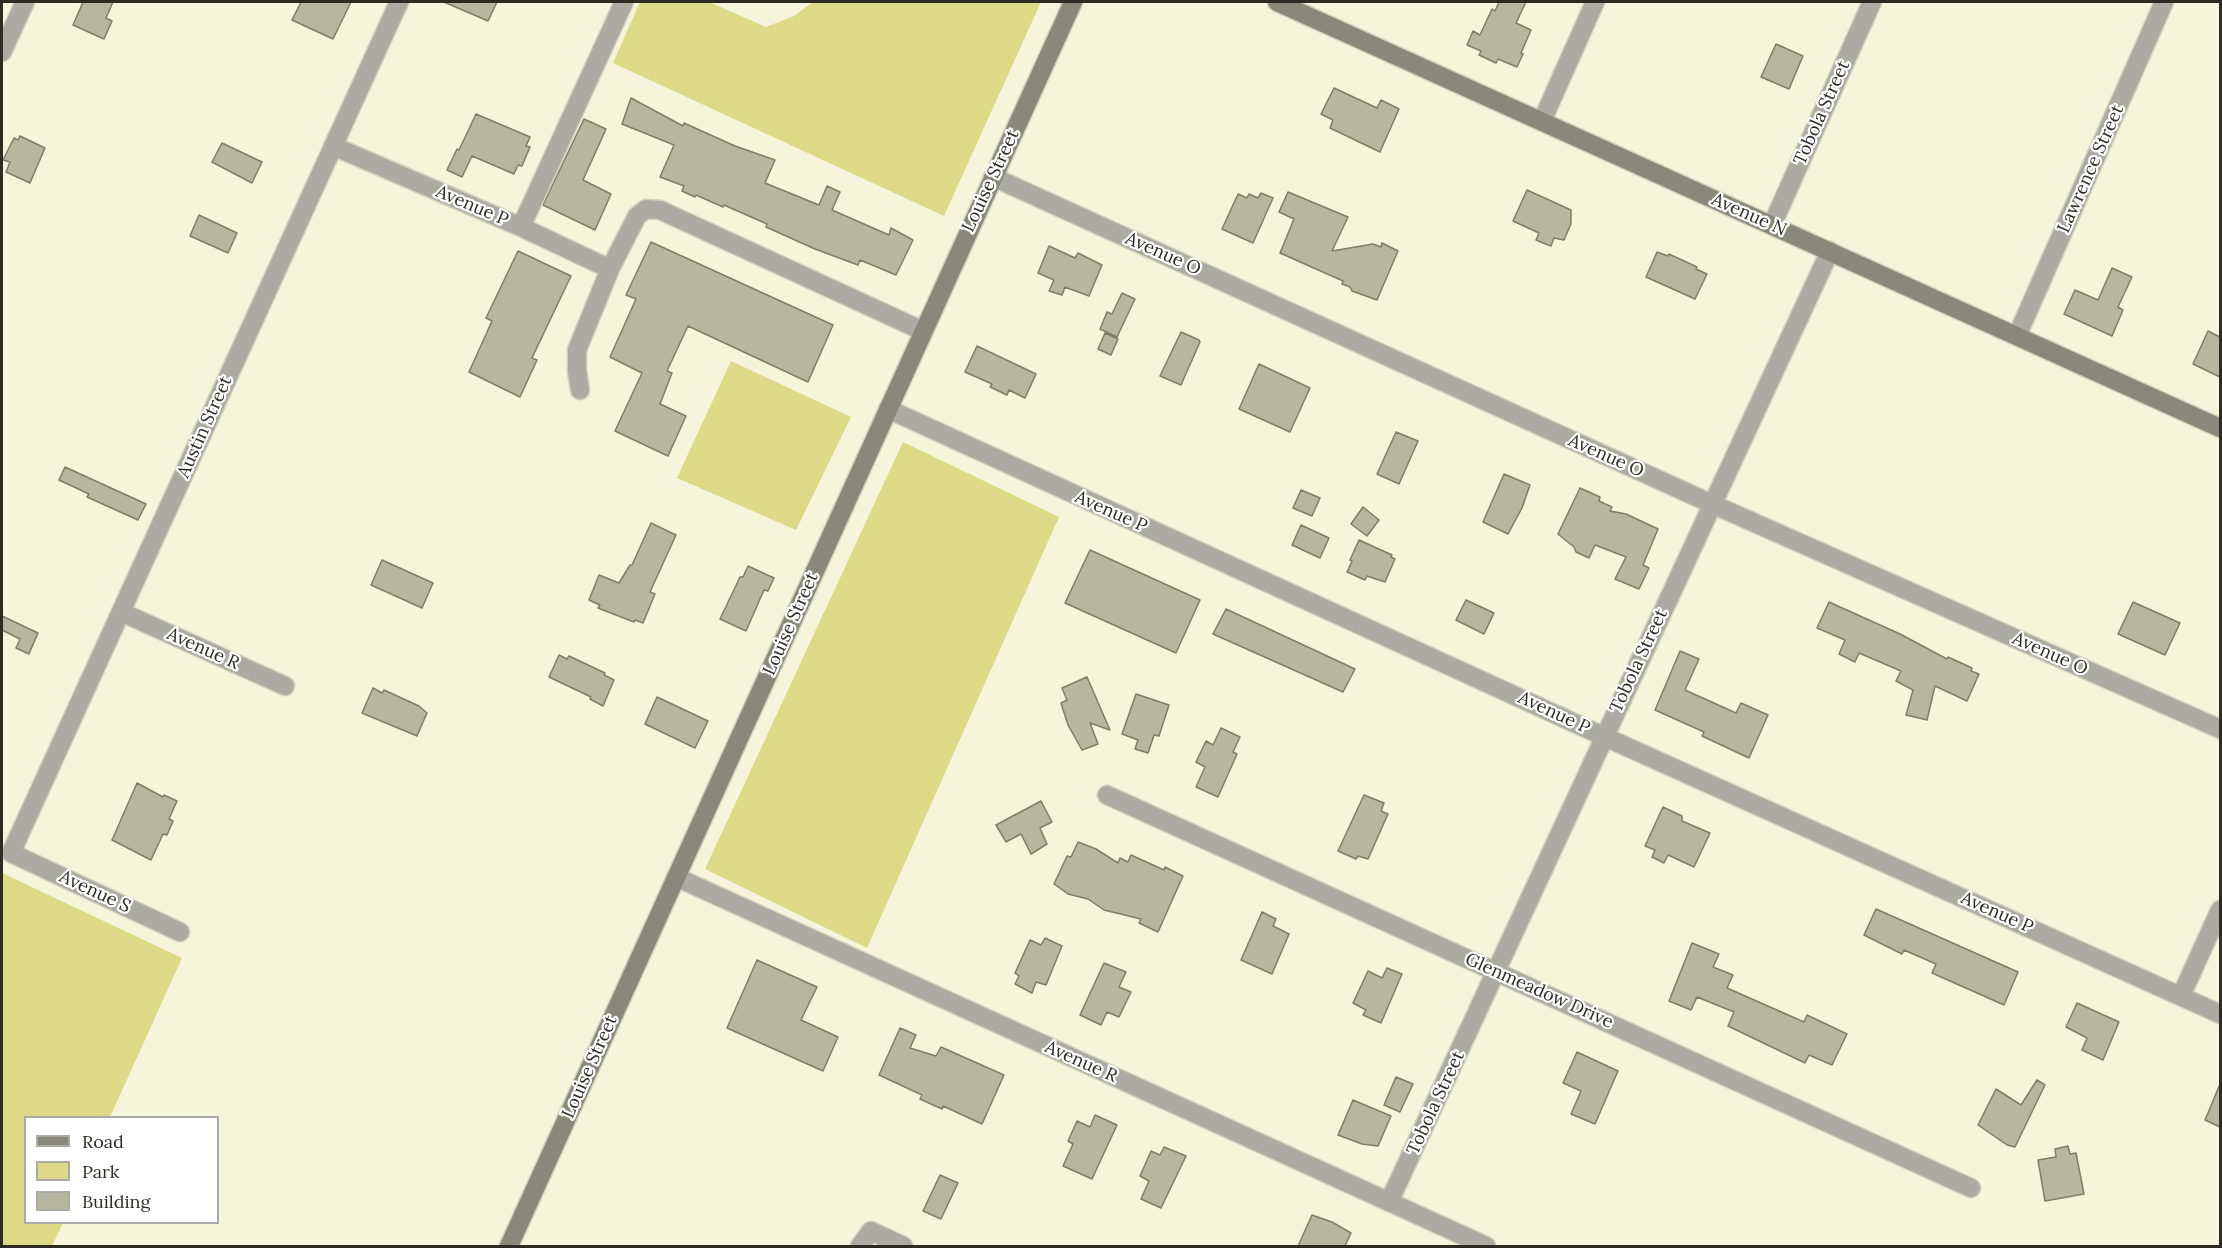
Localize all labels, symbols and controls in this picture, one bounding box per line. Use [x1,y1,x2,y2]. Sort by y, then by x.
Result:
street label: Tobola Street [1789,57,1855,169]
street label: Lawrence Street [2053,102,2129,236]
street label: Louise Street [958,126,1024,236]
street label: Avenue P [432,181,512,231]
street label: Avenue N [1708,189,1790,241]
street label: Avenue O [1122,228,1204,280]
street label: Austin Street [173,373,237,481]
street label: Avenue O [1565,430,1647,482]
street label: Avenue P [1072,487,1150,537]
street label: Louise Street [759,569,823,679]
street label: Tobola Street [1606,606,1672,716]
street label: Avenue R [163,623,243,675]
street label: Avenue O [2009,628,2091,680]
street label: Avenue P [1515,687,1593,739]
street label: Avenue S [56,866,134,918]
street label: Avenue P [1958,888,2036,938]
street label: Glenmeadow Drive [1462,949,1616,1033]
street label: Louise Street [558,1012,622,1122]
street label: Avenue R [1041,1036,1121,1088]
street label: Tobola Street [1403,1048,1469,1158]
legend [24,1116,219,1224]
text: Road [82,1130,124,1153]
text: Park [82,1160,119,1183]
text: Building [82,1190,150,1213]

